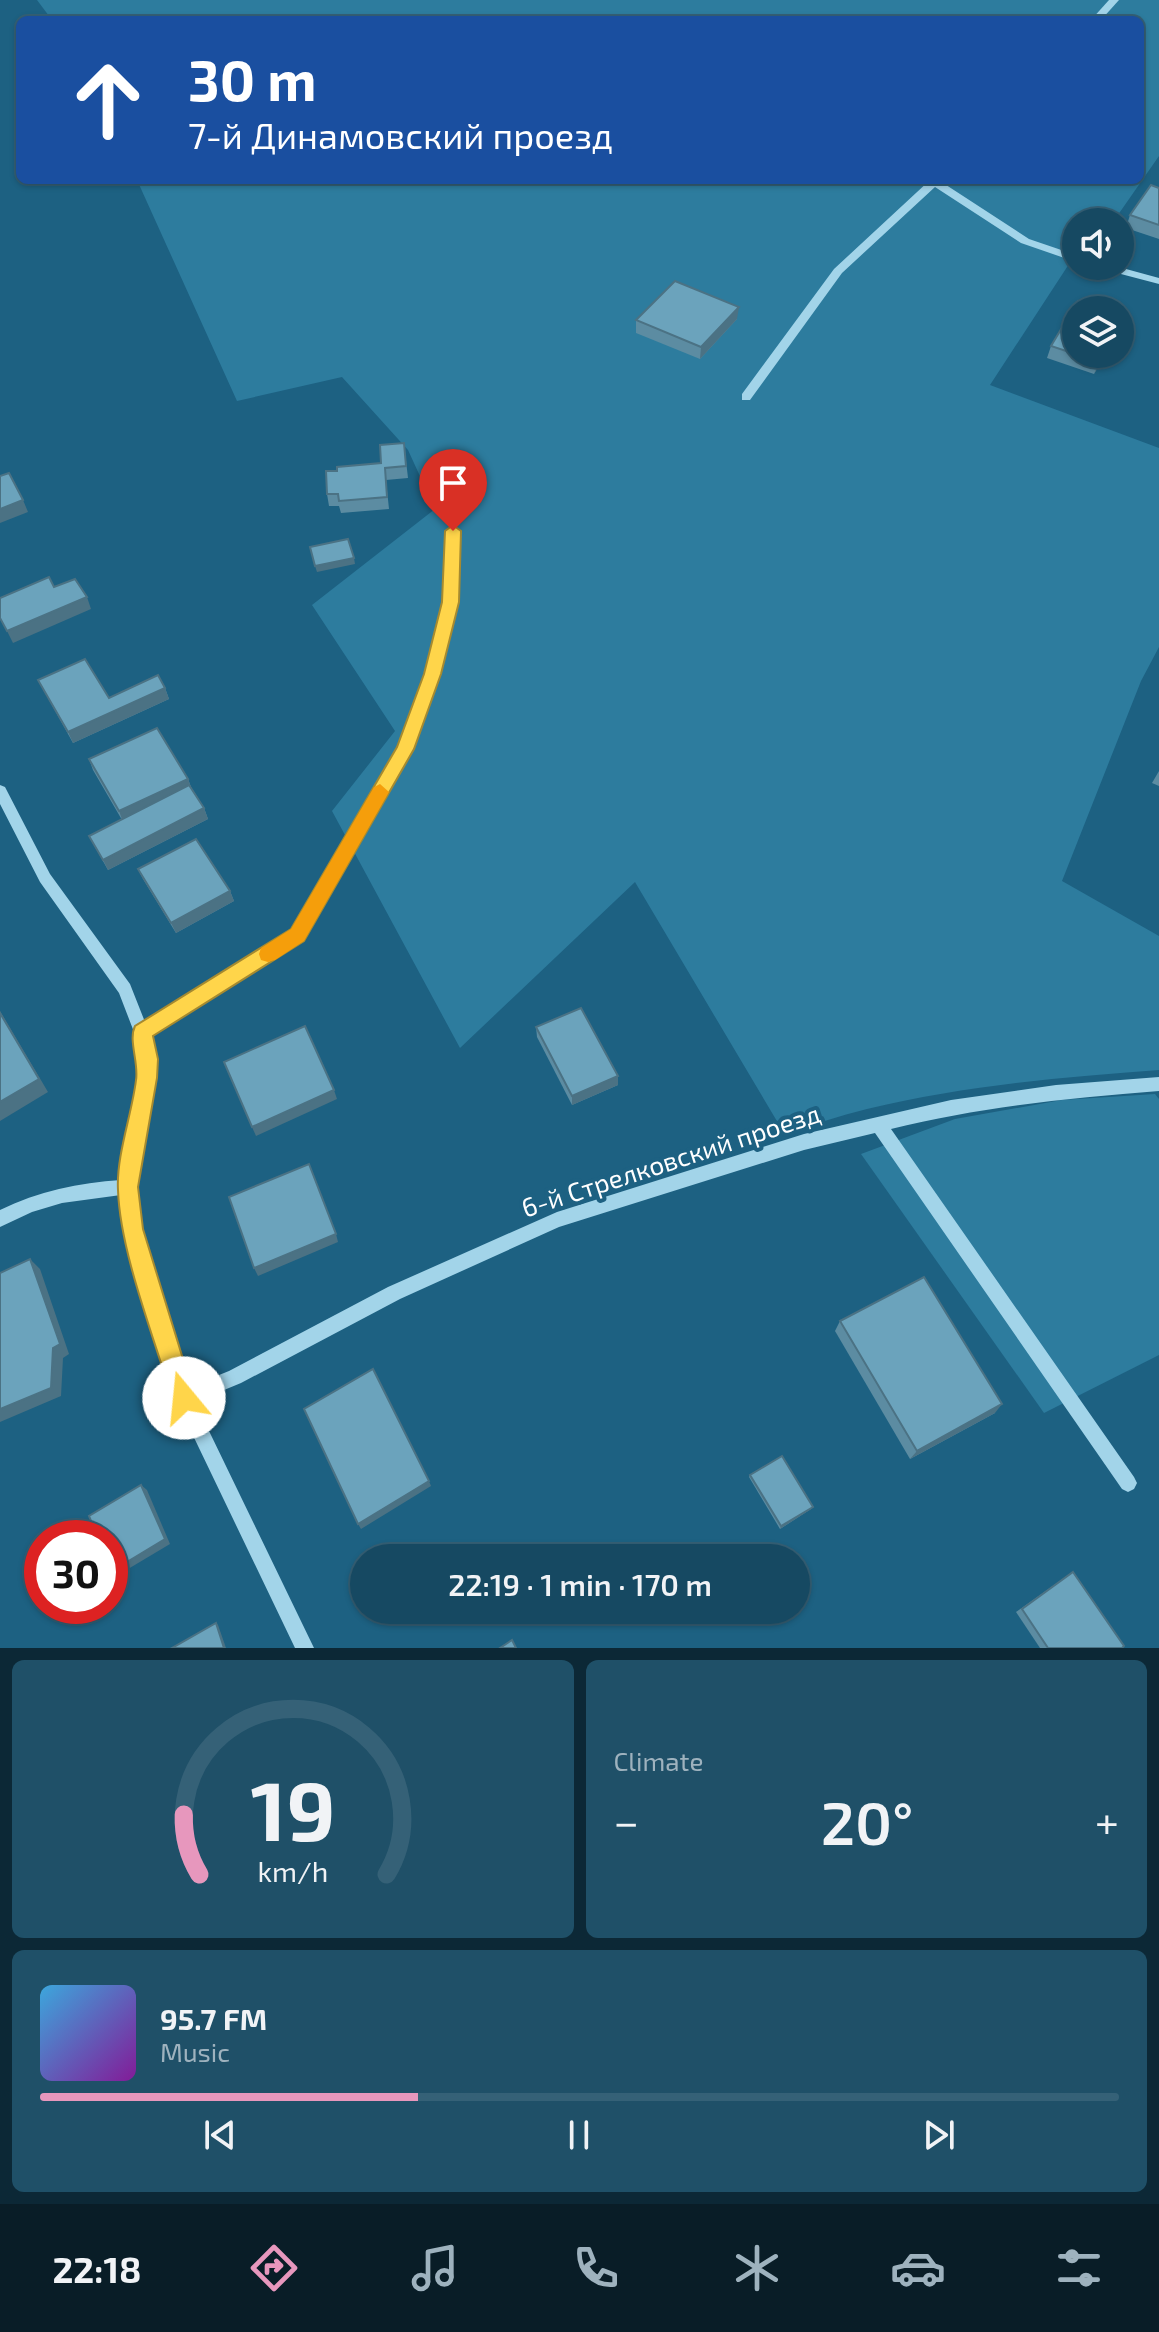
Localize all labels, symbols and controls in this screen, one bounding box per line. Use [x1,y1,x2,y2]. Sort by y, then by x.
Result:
text: 30 m [188,45,317,112]
icon: ahead [56,48,160,152]
text: 7-й Динамовский проезд [188,113,613,156]
map controls [1062,208,1134,368]
button: sound [1062,208,1134,280]
button: layers [1062,296,1134,368]
pin [419,449,487,531]
icon: arrive [431,461,475,505]
street label: 6-й Стрелковский проезд [517,1097,824,1223]
position arrow [142,1356,226,1440]
speed limit sign: 30 [24,1520,128,1624]
text: 22:19 · 1 min · 170 m [448,1566,712,1602]
text: Climate [614,1745,703,1776]
text: 19 [250,1758,335,1858]
text: 20° [821,1785,913,1857]
text: − [614,1794,639,1847]
text: + [1095,1794,1119,1847]
text: km/h [257,1853,328,1888]
text: 95.7 FM [160,2000,267,2036]
text: Music [160,2036,230,2067]
icon: previous [198,2113,242,2157]
icon: pause [557,2113,601,2157]
icon: next [917,2113,961,2157]
icon: directions [246,2240,302,2296]
icon: music [407,2240,463,2296]
icon: phone [568,2240,624,2296]
icon: climate [729,2240,785,2296]
icon: car [890,2240,946,2296]
icon: filters [1051,2240,1107,2296]
text: 22:18 [52,2247,142,2290]

